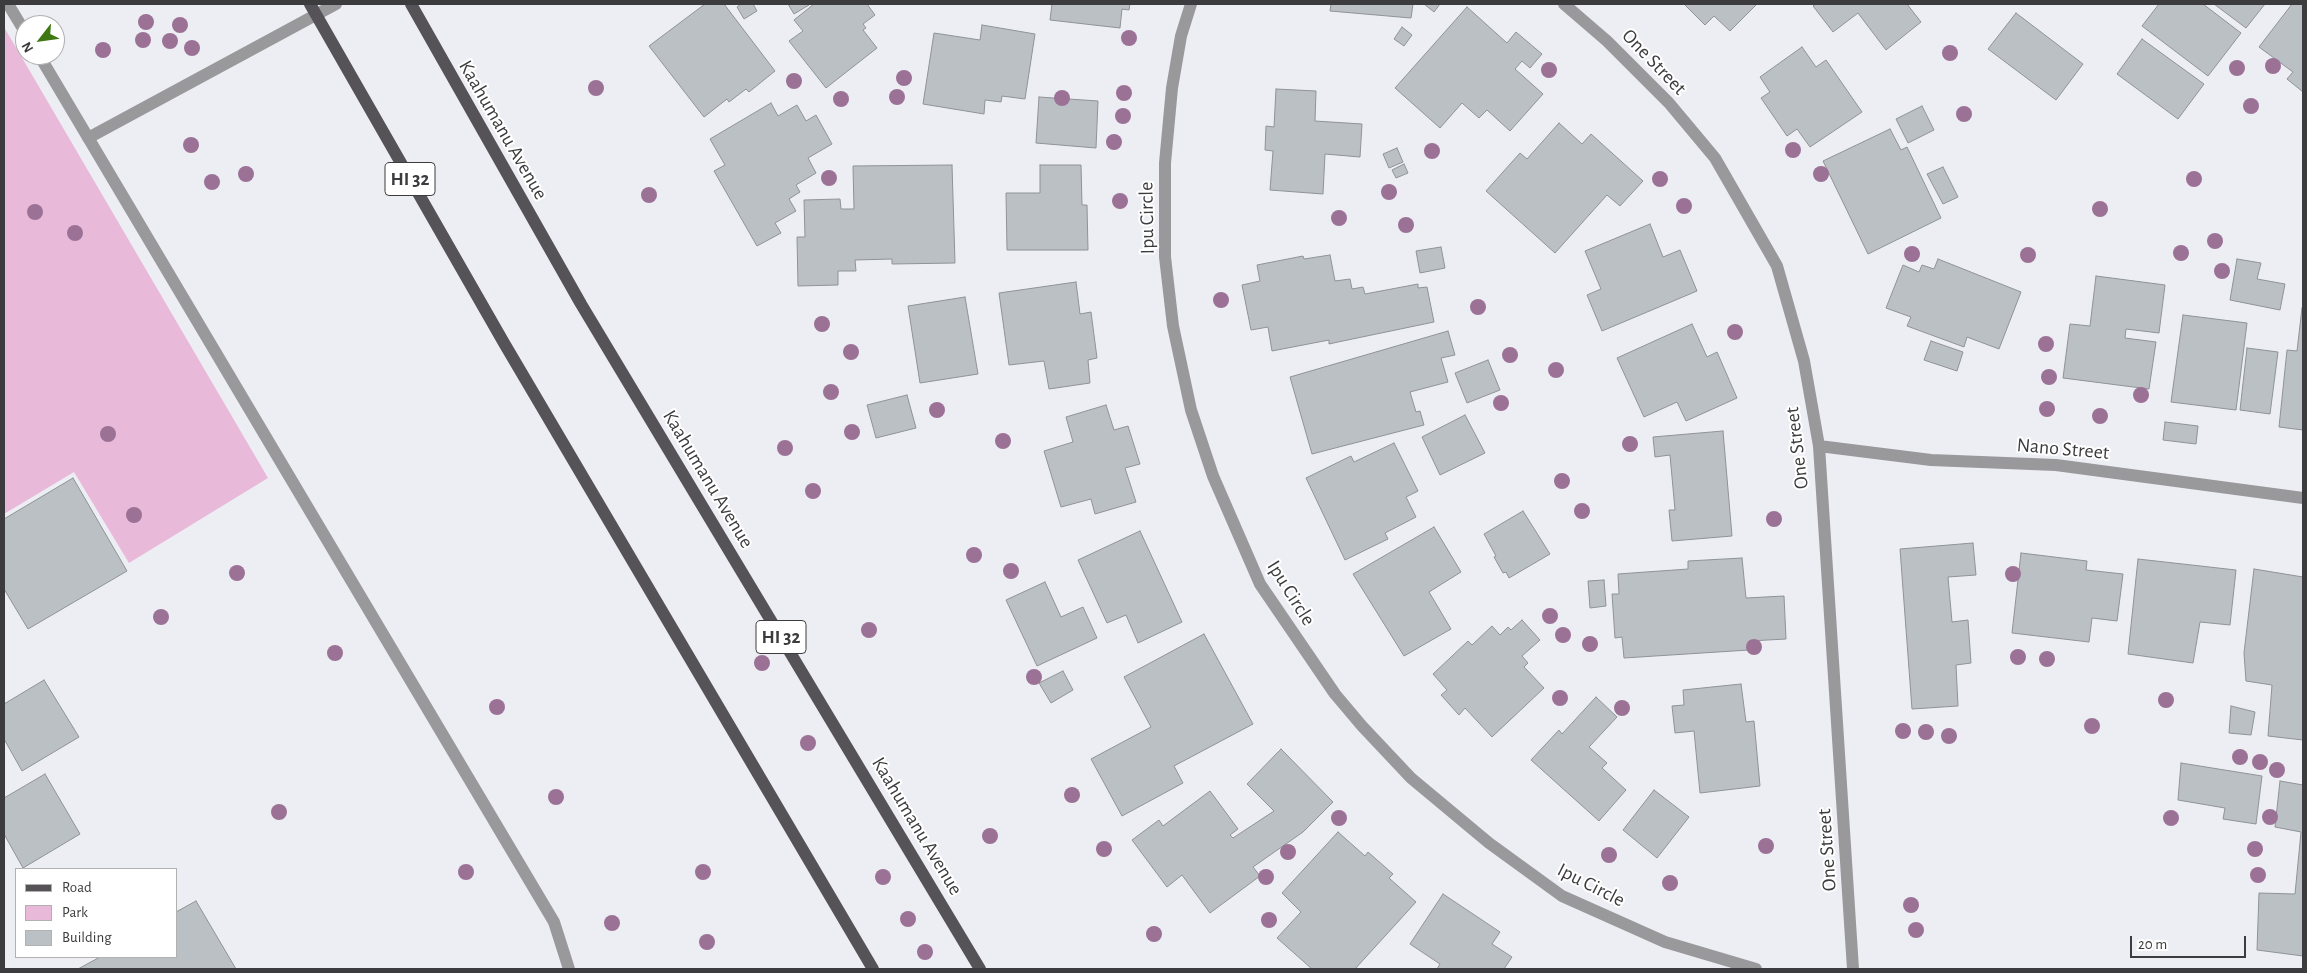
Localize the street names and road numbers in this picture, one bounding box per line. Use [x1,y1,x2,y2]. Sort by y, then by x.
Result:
street label: One Street [1617,24,1691,100]
street label: Kaahumanu Avenue [453,56,553,204]
road number: HI 32 [385,162,435,195]
street label: Ipu Circle [1134,181,1160,255]
street label: Kaahumanu Avenue [657,406,759,552]
street label: One Street [1780,406,1814,490]
street label: Nano Street [2016,433,2110,465]
street label: Ipu Circle [1262,556,1320,630]
road number: HI 32 [756,620,806,654]
street label: Kaahumanu Avenue [866,753,968,899]
street label: One Street [1812,808,1842,892]
street label: Ipu Circle [1553,858,1629,912]

